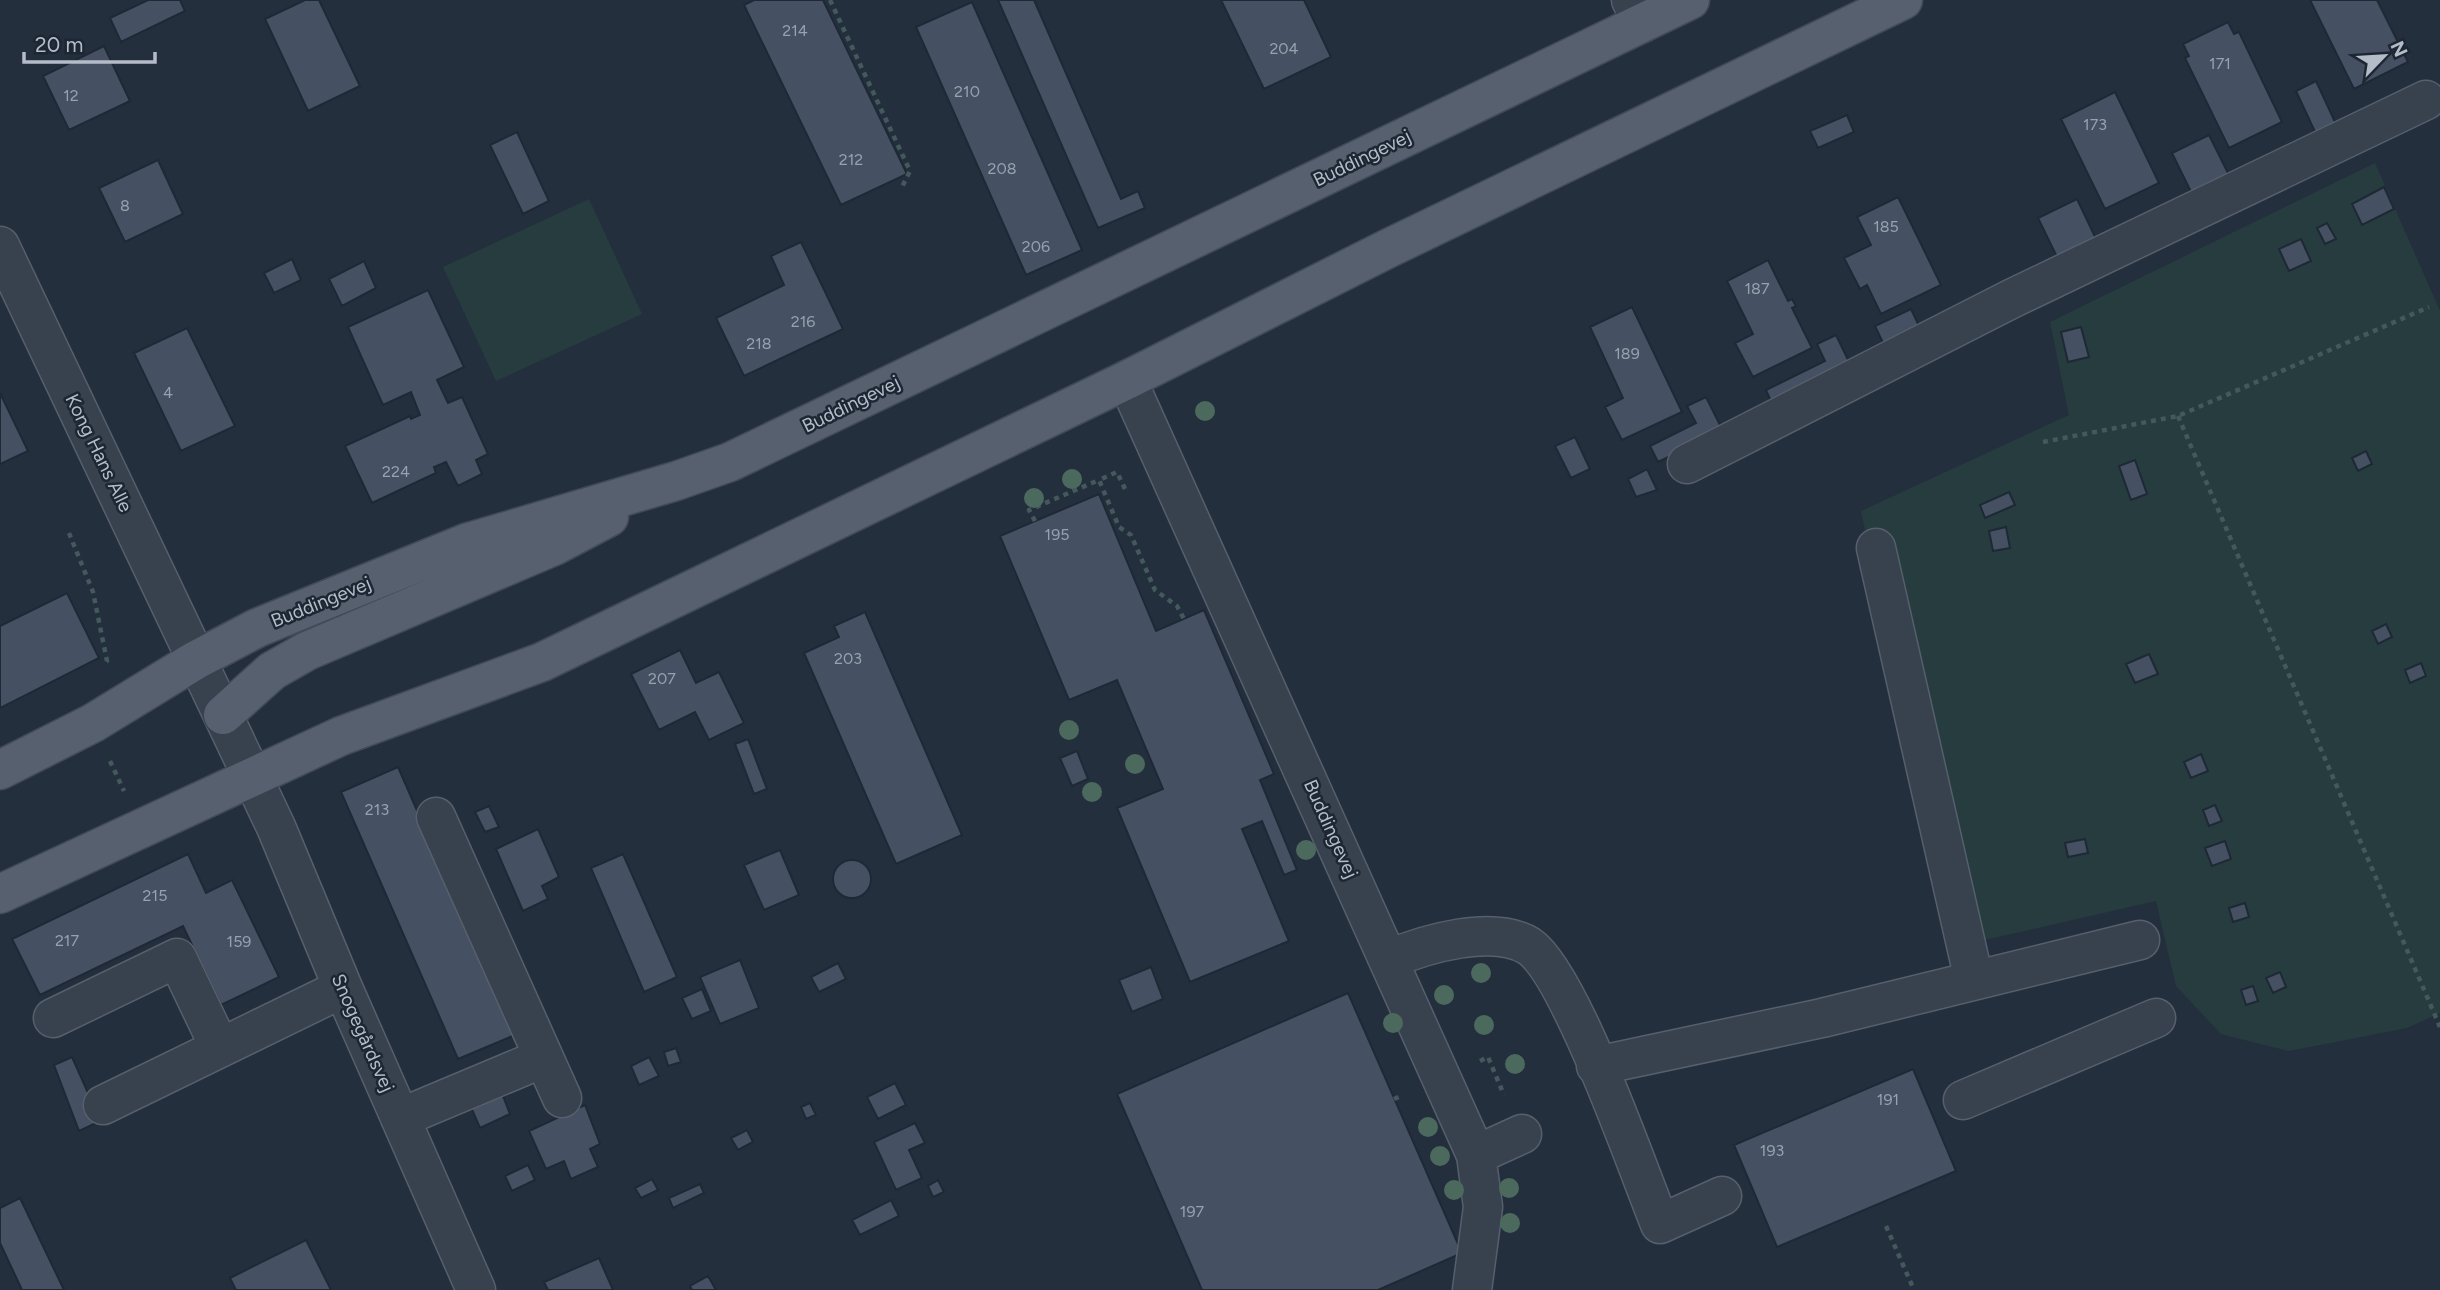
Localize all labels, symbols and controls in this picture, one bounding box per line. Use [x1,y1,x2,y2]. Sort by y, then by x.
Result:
scale bar [24,21,156,65]
house number: 214 [782,21,808,40]
north arrow [2349,21,2419,91]
text: 20 m [35,32,83,57]
text: N [2385,38,2412,61]
house number: 204 [1269,39,1299,58]
house number: 171 [2209,54,2231,73]
house number: 210 [954,82,980,101]
house number: 12 [63,86,79,105]
house number: 173 [2083,115,2107,134]
street label: Buddingevej [1309,124,1415,192]
house number: 212 [839,150,863,169]
house number: 208 [987,159,1017,178]
house number: 8 [120,196,130,215]
house number: 185 [1873,217,1899,236]
house number: 206 [1022,237,1050,256]
house number: 187 [1744,279,1770,298]
house number: 216 [791,312,815,331]
house number: 218 [746,334,772,353]
house number: 189 [1614,344,1640,363]
street label: Buddingevej [798,370,904,438]
house number: 4 [163,383,173,402]
street label: Kong Hans Alle [60,390,138,516]
house number: 224 [382,462,410,481]
house number: 195 [1045,525,1069,544]
street label: Buddingevej [268,571,374,633]
house number: 203 [834,649,862,668]
house number: 207 [648,669,676,688]
street label: Buddingevej [1299,776,1363,882]
house number: 213 [365,800,389,819]
house number: 215 [143,886,167,905]
house number: 217 [55,931,79,950]
house number: 159 [227,932,251,951]
street label: Snogegårdsvej [327,970,399,1096]
house number: 191 [1877,1090,1899,1109]
house number: 193 [1760,1141,1784,1160]
house number: 197 [1180,1202,1205,1221]

